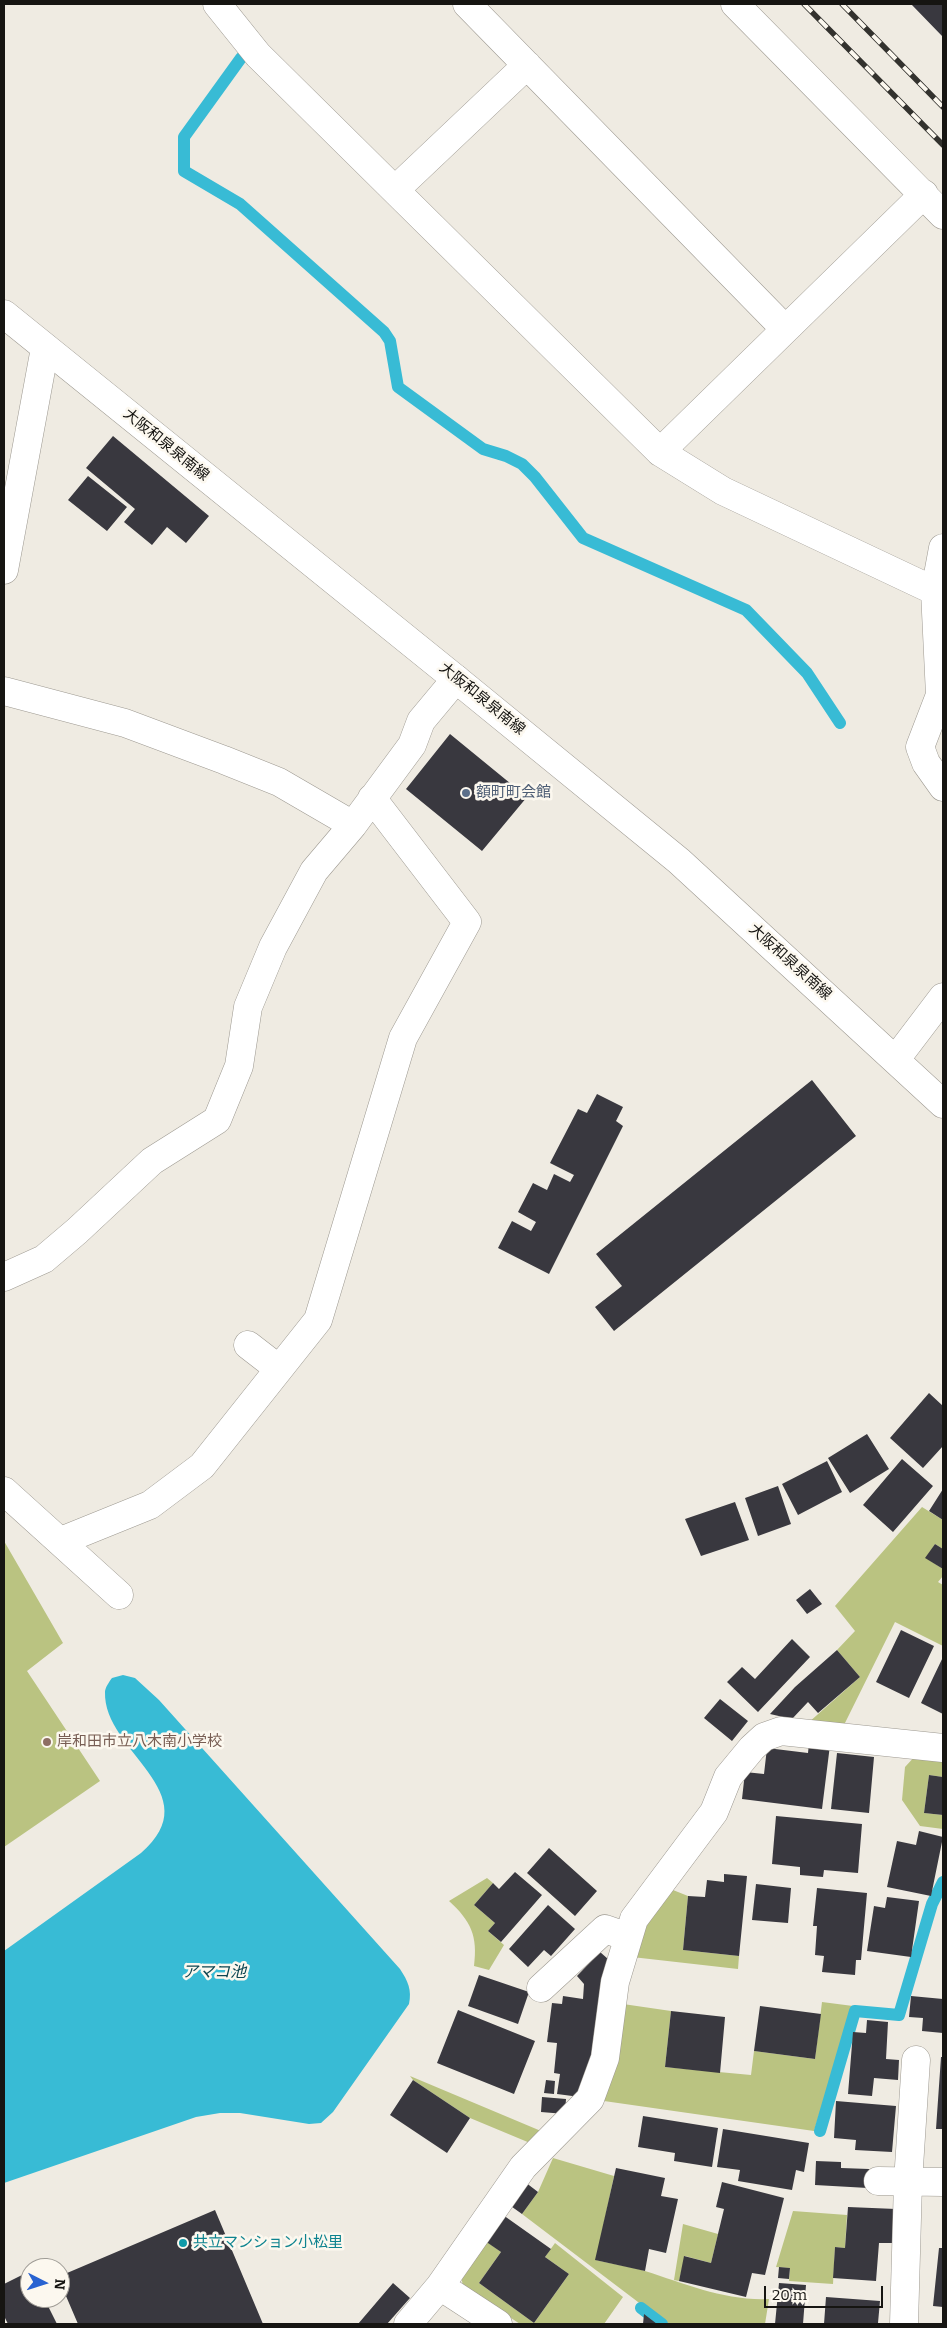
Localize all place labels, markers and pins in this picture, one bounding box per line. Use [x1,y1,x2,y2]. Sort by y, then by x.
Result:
place label: 額町町会館 [476,784,551,802]
marker: 額町町会館 [460,787,472,799]
place label: 岸和田市立八木南小学校 [57,1733,222,1751]
marker: 岸和田市立八木南小学校 [41,1736,53,1748]
place label: 共立マンション小松里 [193,2234,343,2252]
marker: 共立マンション小松里 [177,2237,189,2249]

